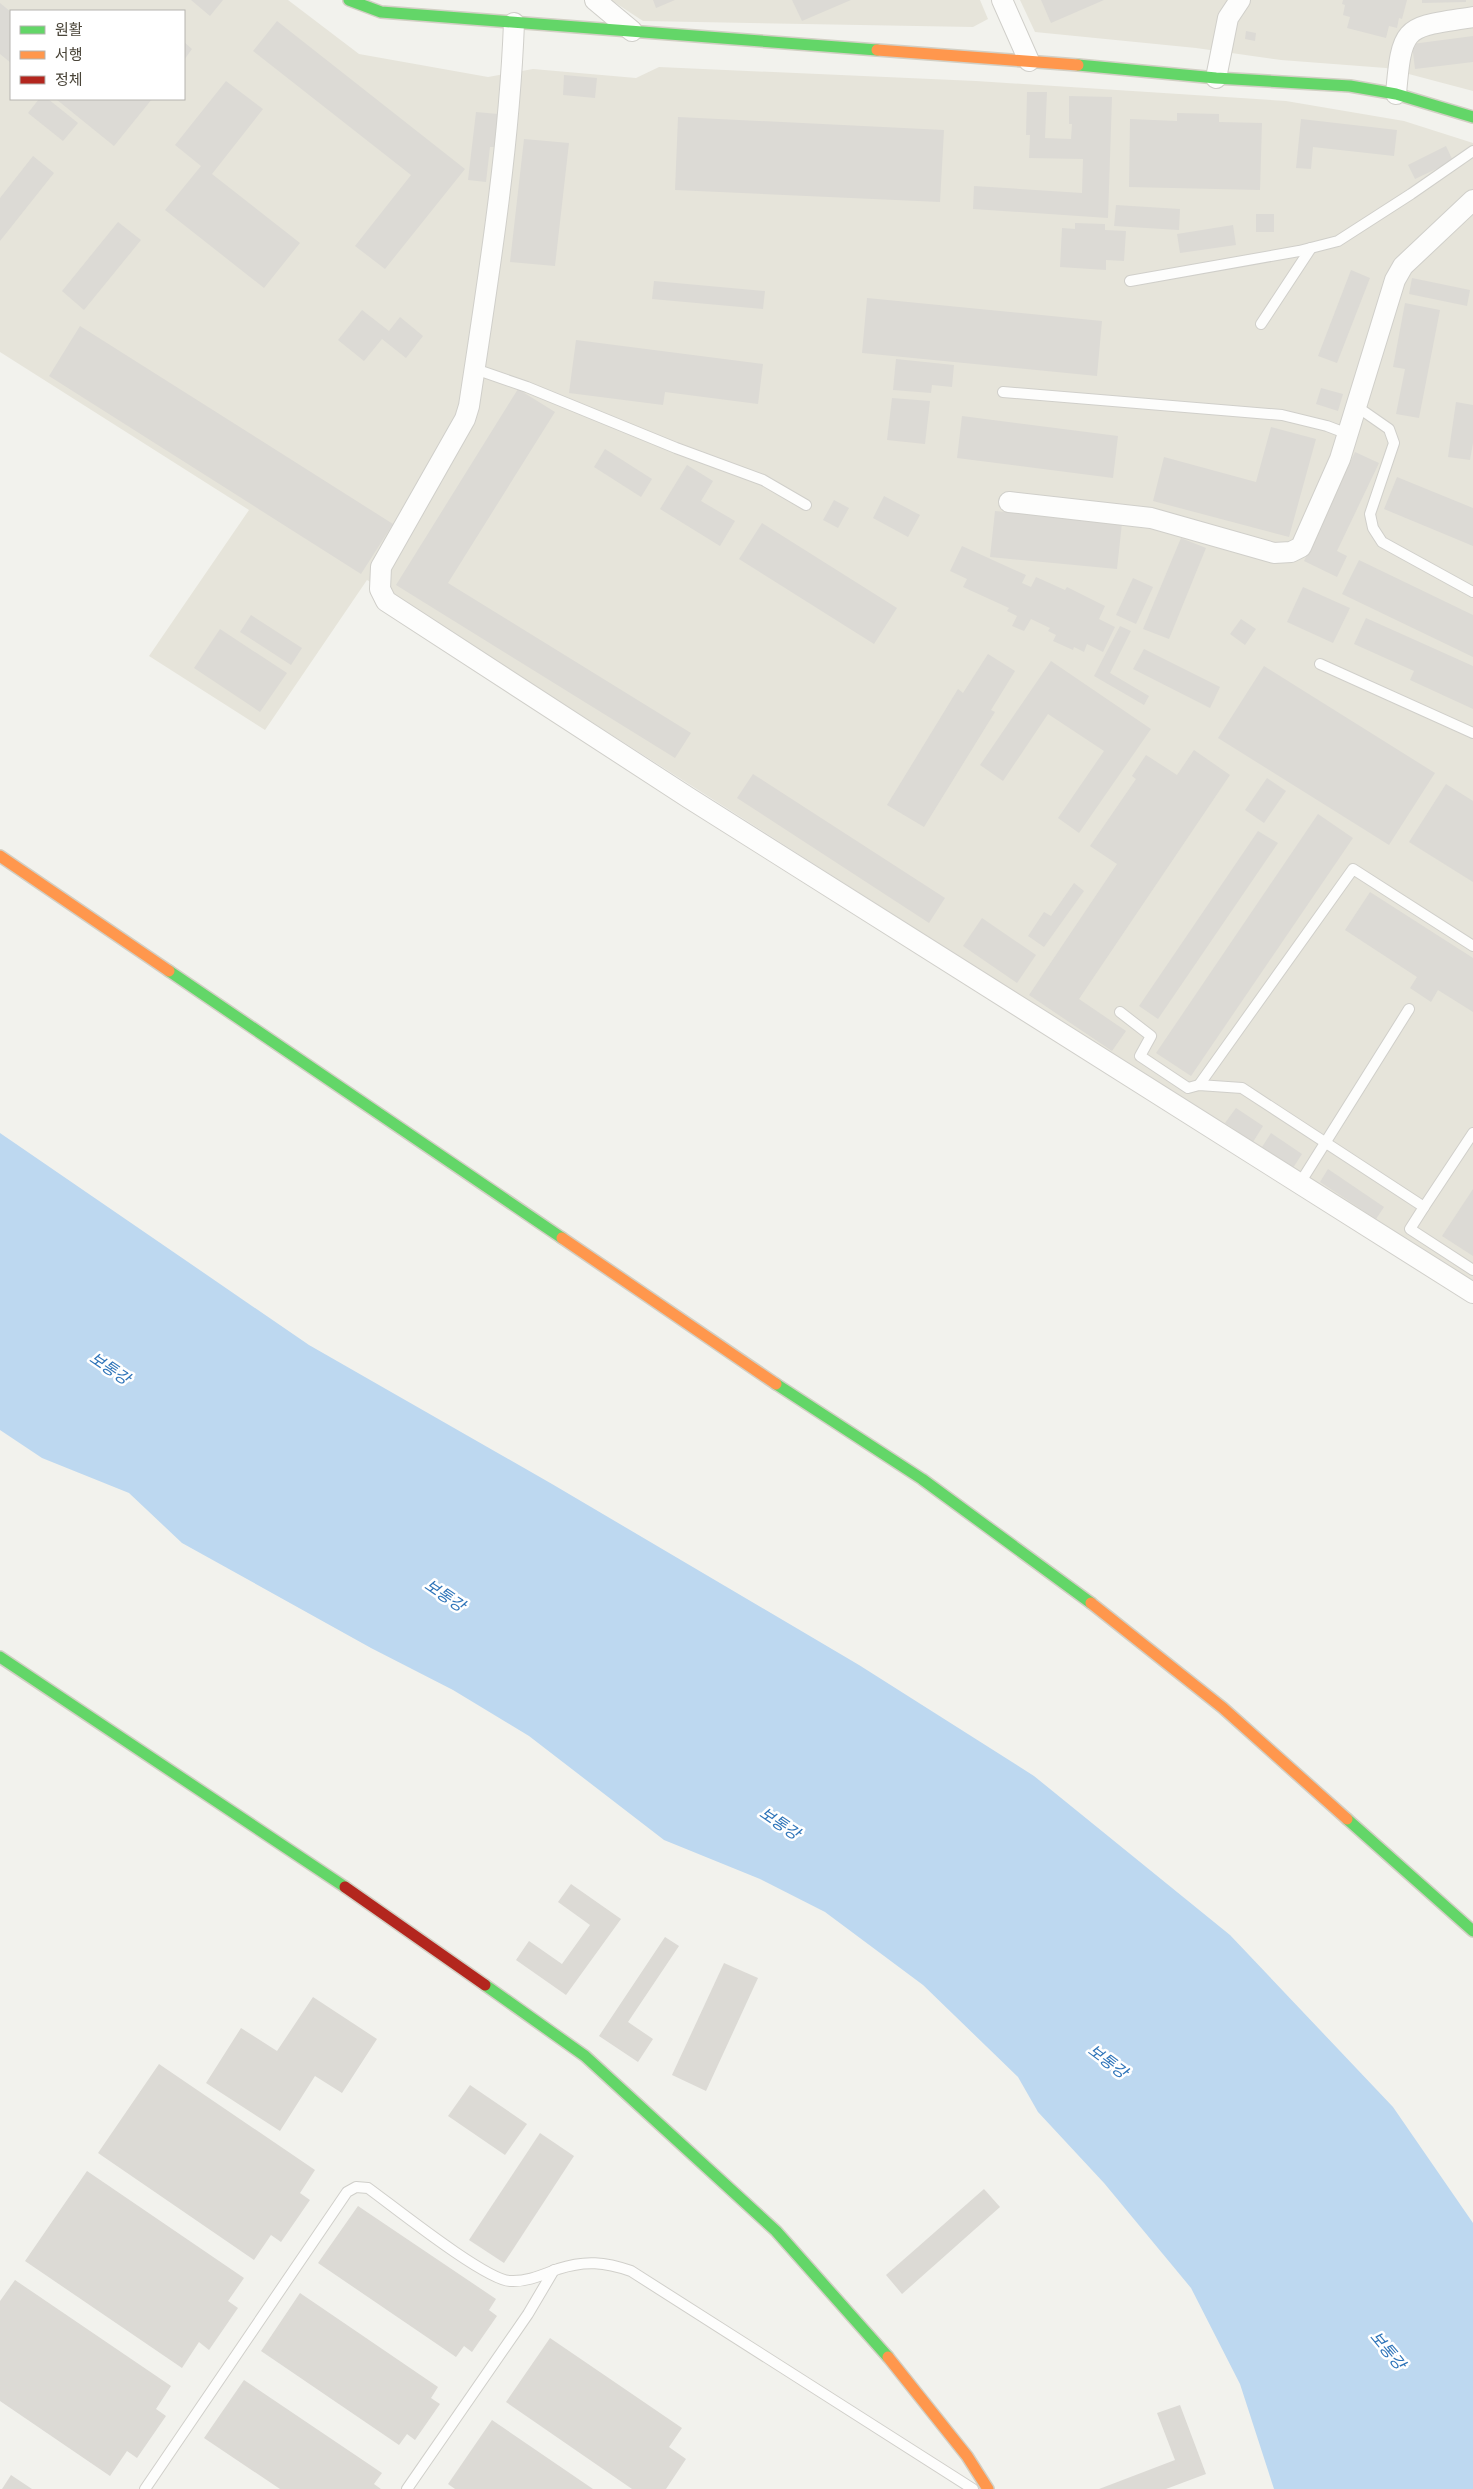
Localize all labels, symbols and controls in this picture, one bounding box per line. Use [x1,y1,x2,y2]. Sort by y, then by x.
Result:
legend [10,10,185,100]
text: 원활 [55,21,83,38]
text: 서행 [55,46,83,63]
text: 정체 [55,71,83,88]
water label: 보통강 [87,1348,135,1389]
water label: 보통강 [422,1575,470,1616]
water label: 보통강 [757,1803,805,1844]
water label: 보통강 [1085,2041,1133,2083]
water label: 보통강 [1367,2327,1411,2374]

